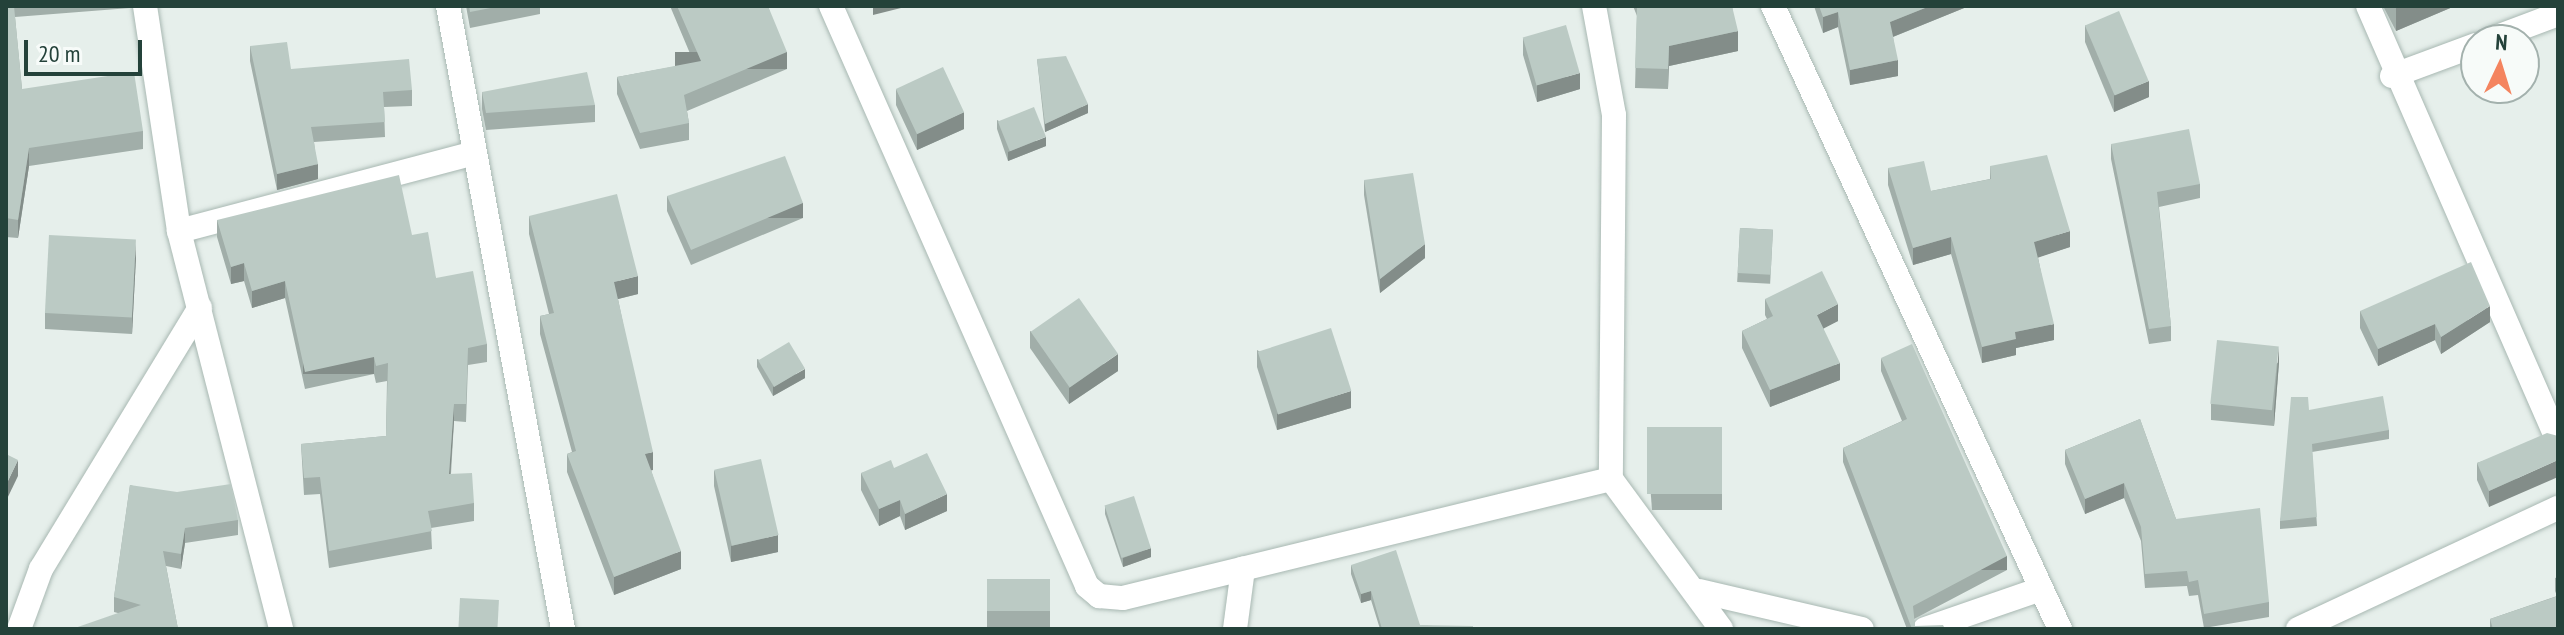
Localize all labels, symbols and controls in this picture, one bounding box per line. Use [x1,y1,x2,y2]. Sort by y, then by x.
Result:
scale bar [28,24,146,74]
north arrow [2460,24,2540,104]
text: N [2495,28,2508,56]
text: 20 m [38,38,80,69]

